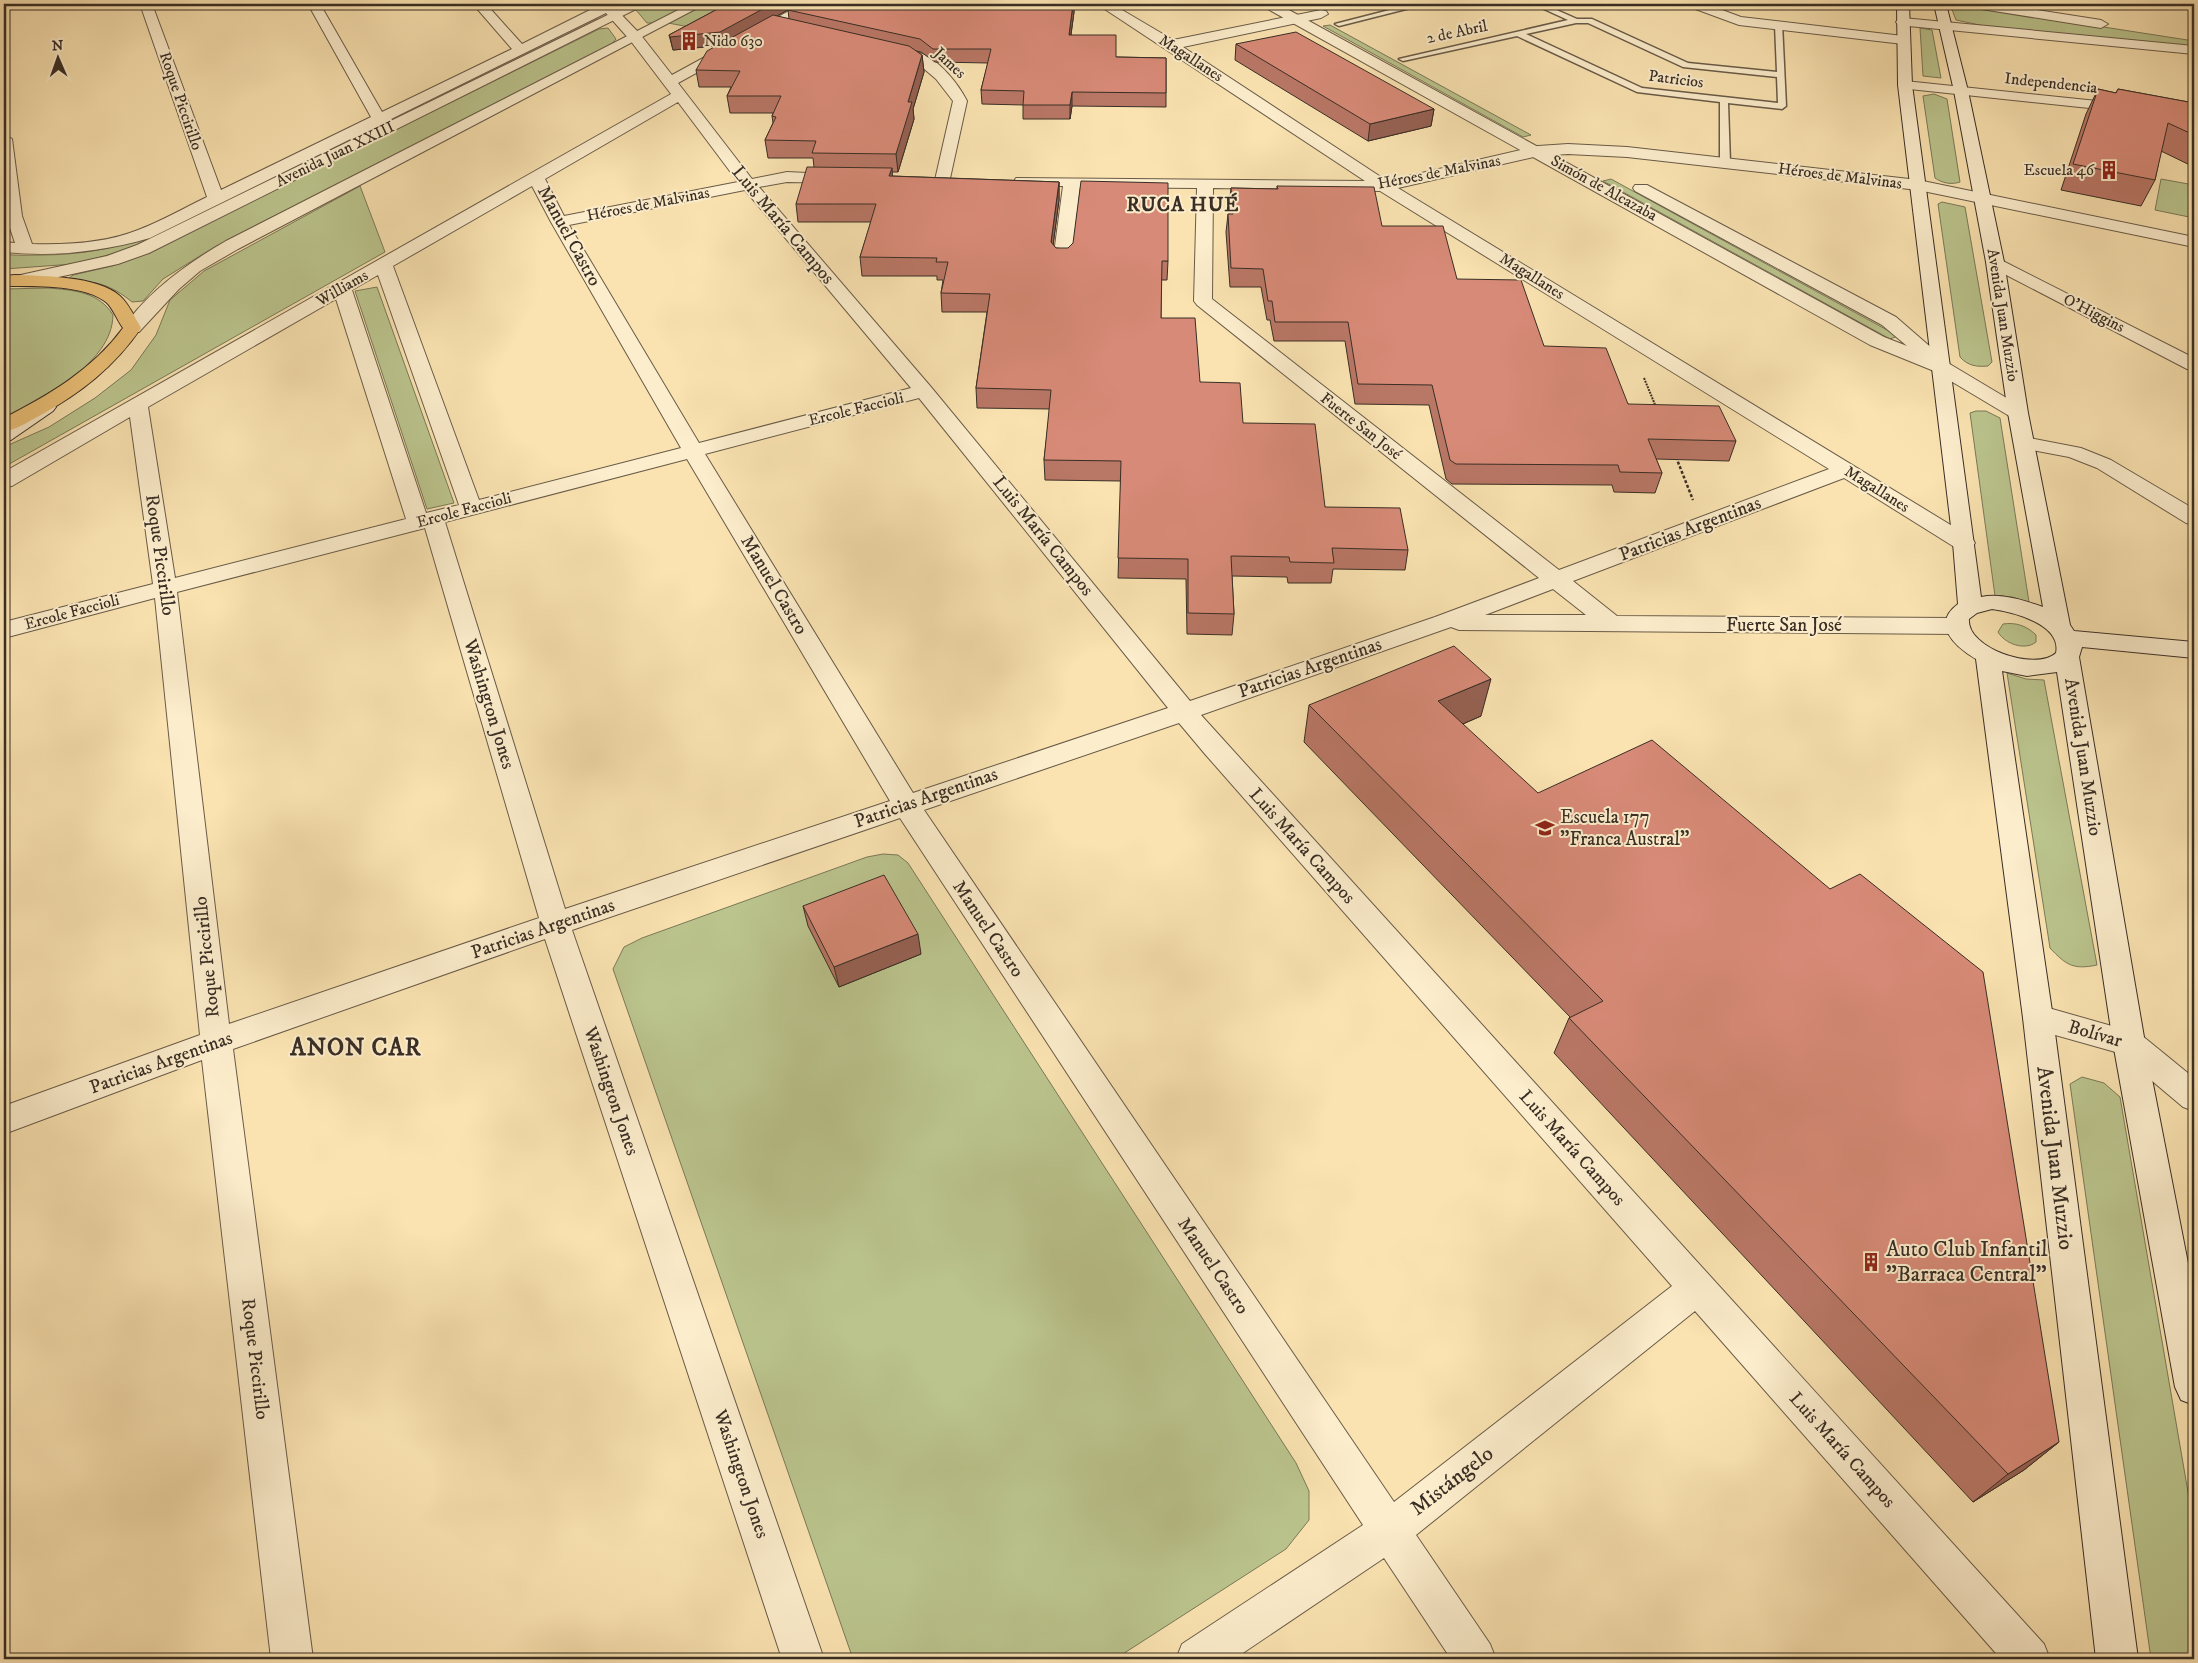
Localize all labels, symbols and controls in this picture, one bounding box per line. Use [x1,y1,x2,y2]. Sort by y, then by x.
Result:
street label: 2 de Abril [1425,16,1490,48]
building icon: Nido 630 [678,30,700,52]
street label: Magallanes [1155,30,1227,86]
place label: Nido 630 [704,31,763,51]
north arrow [32,32,82,82]
text: N [52,37,64,55]
street label: James [928,42,970,83]
street label: Roque Piccirillo [155,49,207,153]
street label: Patricios [1647,66,1705,92]
street label: Independencia [2004,68,2099,98]
street label: Avenida Juan XXIII [272,116,398,191]
street label: Héroes de Malvinas [1376,150,1502,194]
street label: Simón de Alcazaba [1547,150,1661,226]
street label: Héroes de Malvinas [1777,158,1903,194]
building icon: Escuela 46 [2098,159,2120,181]
place label: Escuela 46 [2024,160,2095,180]
street label: Luis María Campos [727,161,839,289]
street label: Manuel Castro [532,182,606,290]
street label: Héroes de Malvinas [585,182,711,226]
district label: RUCA HUÉ [1126,192,1240,218]
street label: Avenida Juan Muzzio [1983,247,2023,383]
street label: Magallanes [1496,248,1568,304]
street label: Williams [312,265,372,311]
street label: O'Higgins [2060,289,2128,337]
street label: Ercole Faccioli [806,388,906,430]
street label: Fuerte San José [1316,388,1406,464]
street label: Magallanes [1841,461,1913,517]
street label: Luis María Campos [988,471,1098,601]
street label: Ercole Faccioli [414,488,514,532]
street label: Patricias Argentinas [1616,491,1764,567]
street label: Roque Piccirillo [139,493,180,617]
street label: Manuel Castro [735,531,813,639]
street label: Ercole Faccioli [22,590,122,634]
street label: Fuerte San José [1726,614,1842,637]
street label: Patricias Argentinas [1235,633,1385,703]
street label: Washington Jones [458,635,520,772]
street label: Avenida Juan Muzzio [2059,676,2107,838]
street label: Patricias Argentinas [851,763,1001,833]
street label: Luis María Campos [1244,783,1360,909]
place label: Escuela 177 "Franca Austral" [1560,806,1689,851]
school or university icon: Escuela 177 "Franca Austral" [1534,817,1556,839]
street label: Manuel Castro [947,876,1029,982]
street label: Patricias Argentinas [468,894,618,964]
street label: Roque Piccirillo [189,895,226,1019]
street label: Bolívar [2065,1015,2125,1053]
street label: Washington Jones [578,1023,644,1158]
street label: Patricias Argentinas [87,1027,235,1099]
district label: ANON CAR [289,1033,422,1063]
street label: Avenida Juan Muzzio [2030,1065,2080,1251]
street label: Luis María Campos [1514,1085,1630,1211]
street label: Manuel Castro [1172,1213,1254,1319]
place label: Auto Club Infantil "Barraca Central" [1886,1236,2048,1288]
building icon: Auto Club Infantil "Barraca Central" [1860,1251,1882,1273]
street label: Roque Piccirillo [235,1297,274,1421]
street label: Luis María Campos [1784,1387,1900,1513]
street label: Washington Jones [708,1406,774,1541]
street label: Mistángelo [1405,1440,1499,1522]

